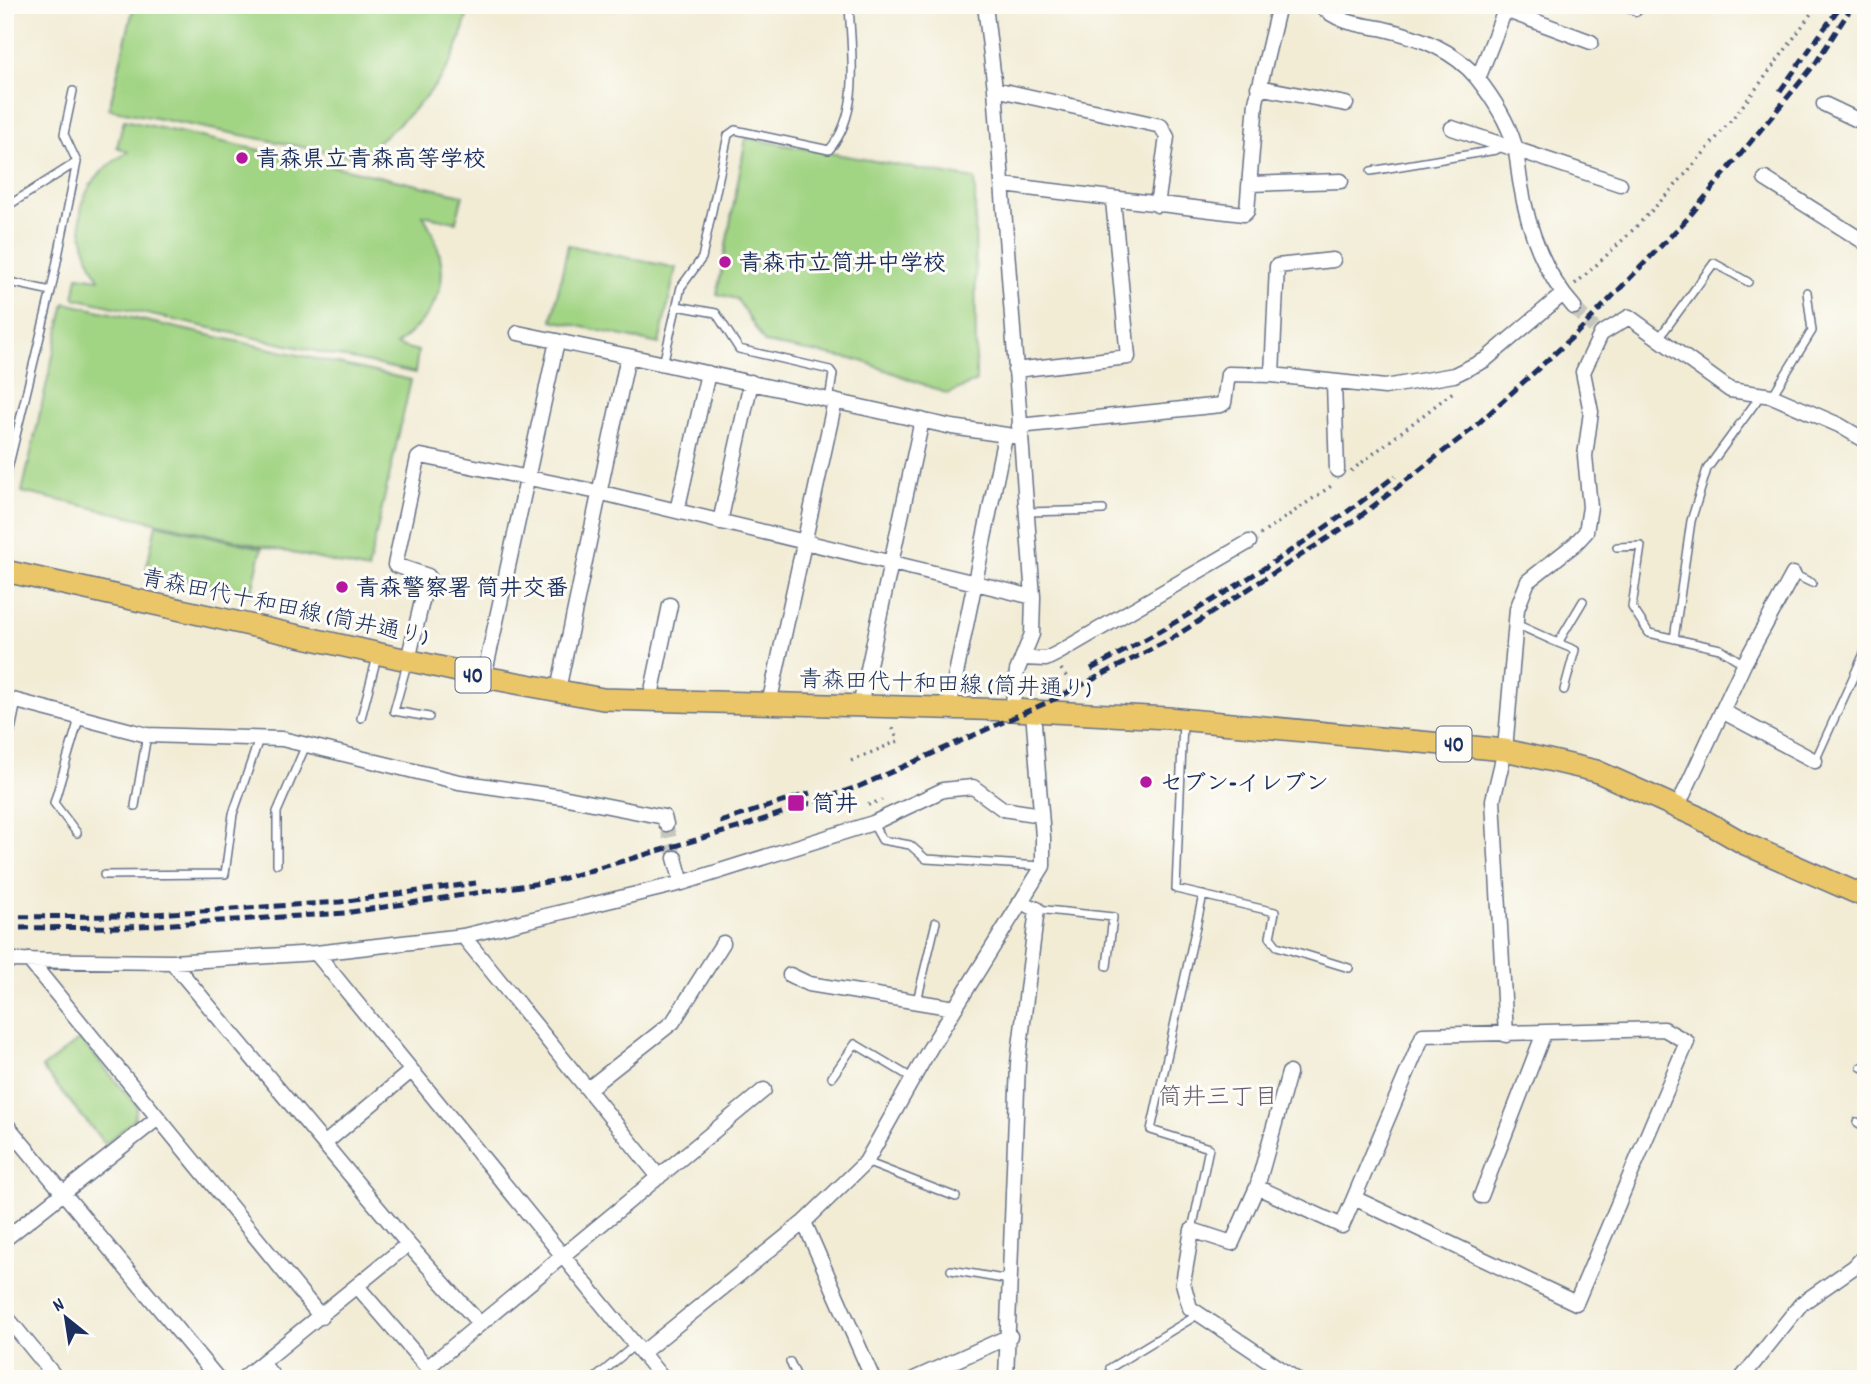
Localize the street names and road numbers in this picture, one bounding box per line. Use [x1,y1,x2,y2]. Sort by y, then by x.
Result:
street label: 青森田代十和田線 (筒井通り) [138,563,431,656]
road number: 40 [456,658,490,692]
street label: 青森田代十和田線 (筒井通り) [798,665,1092,708]
road number: 40 [1436,726,1472,762]

